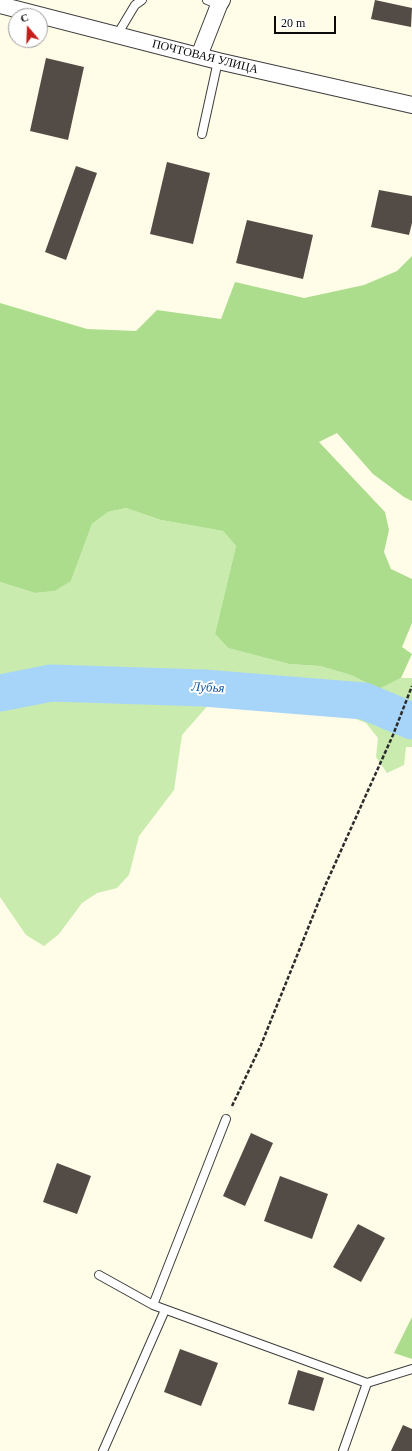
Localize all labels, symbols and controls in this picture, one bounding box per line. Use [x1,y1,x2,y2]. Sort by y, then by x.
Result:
north arrow [8,8,48,48]
scale bar [276,8,338,34]
text: С [19,11,30,25]
text: 20 m [281,16,305,30]
street label: ПОЧТОВАЯ УЛИЦА [150,37,260,77]
water label: Лубья [191,679,225,697]

